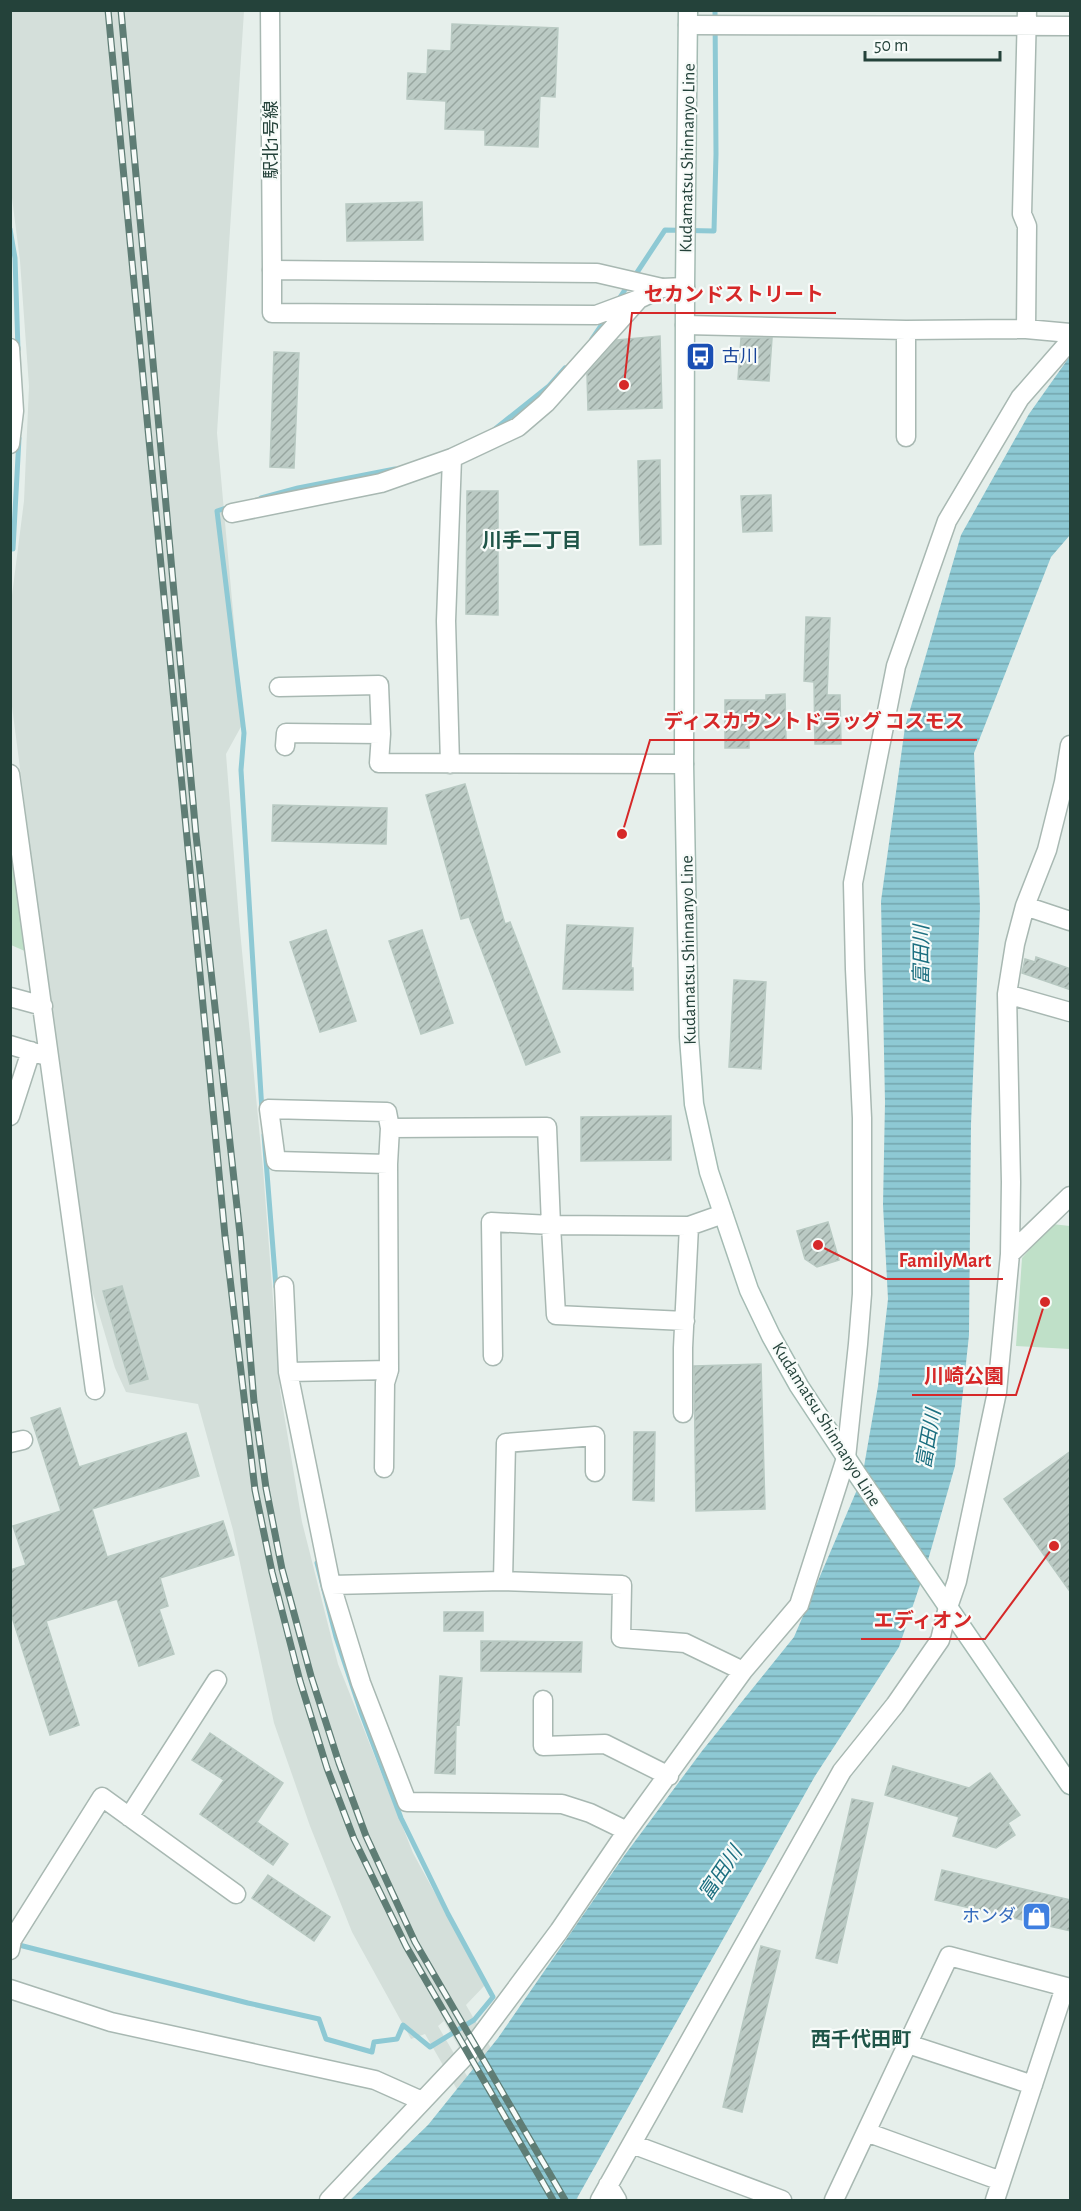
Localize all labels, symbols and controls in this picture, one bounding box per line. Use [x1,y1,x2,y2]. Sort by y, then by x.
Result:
scale bar [865,24,1000,62]
text: 50 m [874,37,908,55]
street label: Kudamatsu Shinnanyo Line [677,63,699,253]
street label: 駅北1号線 [261,101,281,179]
callout: セカンドストリート [632,275,836,313]
text: セカンドストリート [644,285,824,305]
bus stop icon: 古川 [685,340,717,372]
place label: 古川 [722,347,758,366]
district label: 川手二丁目 [482,530,582,551]
callout: ディスカウントドラッグ コスモス [650,702,977,740]
text: ディスカウントドラッグ コスモス [663,710,965,732]
street label: Kudamatsu Shinnanyo Line [678,855,700,1045]
water label: 富田川 [911,923,932,985]
callout: FamilyMart [886,1241,1003,1279]
text: FamilyMart [899,1251,991,1271]
street label: Kudamatsu Shinnanyo Line [768,1339,884,1510]
callout: 川崎公園 [912,1357,1016,1395]
text: 川崎公園 [924,1366,1004,1387]
water label: 富田川 [913,1406,944,1470]
callout: エディオン [861,1601,985,1639]
text: エディオン [874,1609,972,1631]
water label: 富田川 [695,1841,747,1904]
shop icon: ホンダ [1021,1900,1053,1932]
place label: ホンダ [962,1906,1016,1926]
district label: 西千代田町 [811,2028,911,2050]

